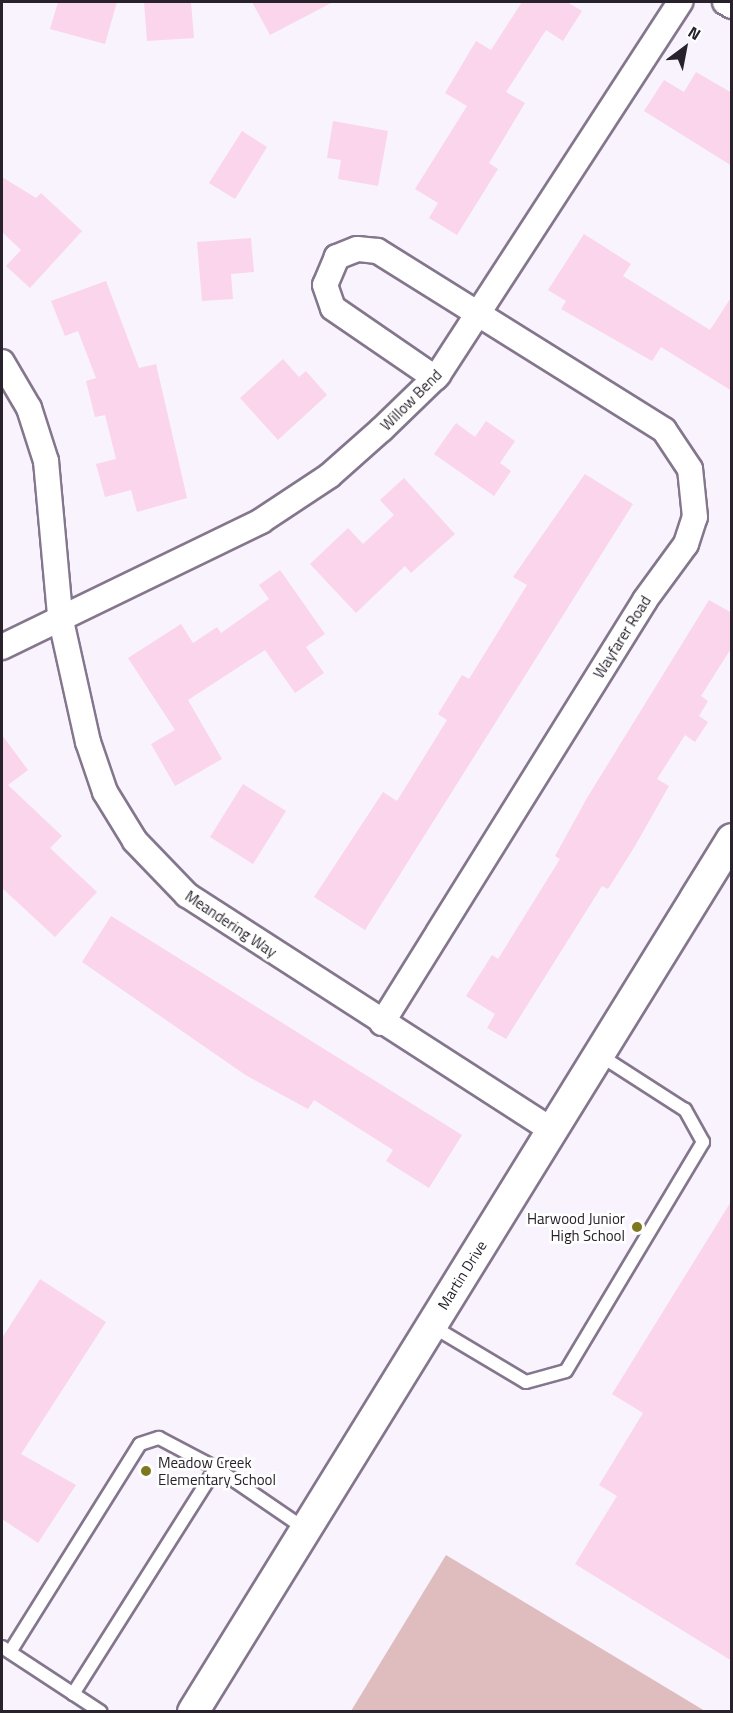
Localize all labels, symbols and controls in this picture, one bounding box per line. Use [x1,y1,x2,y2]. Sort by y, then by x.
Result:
north arrow [655,18,715,78]
text: N [683,20,706,46]
street label: Willow Bend [377,366,445,434]
street label: Wayfarer Road [590,592,654,682]
street label: Meandering Way [182,887,280,961]
place label: Harwood Junior High School [527,1209,625,1244]
marker: Harwood Junior High School [630,1220,644,1234]
street label: Martin Drive [434,1237,490,1313]
place label: Meadow Creek Elementary School [158,1453,276,1488]
marker: Meadow Creek Elementary School [139,1464,153,1478]

